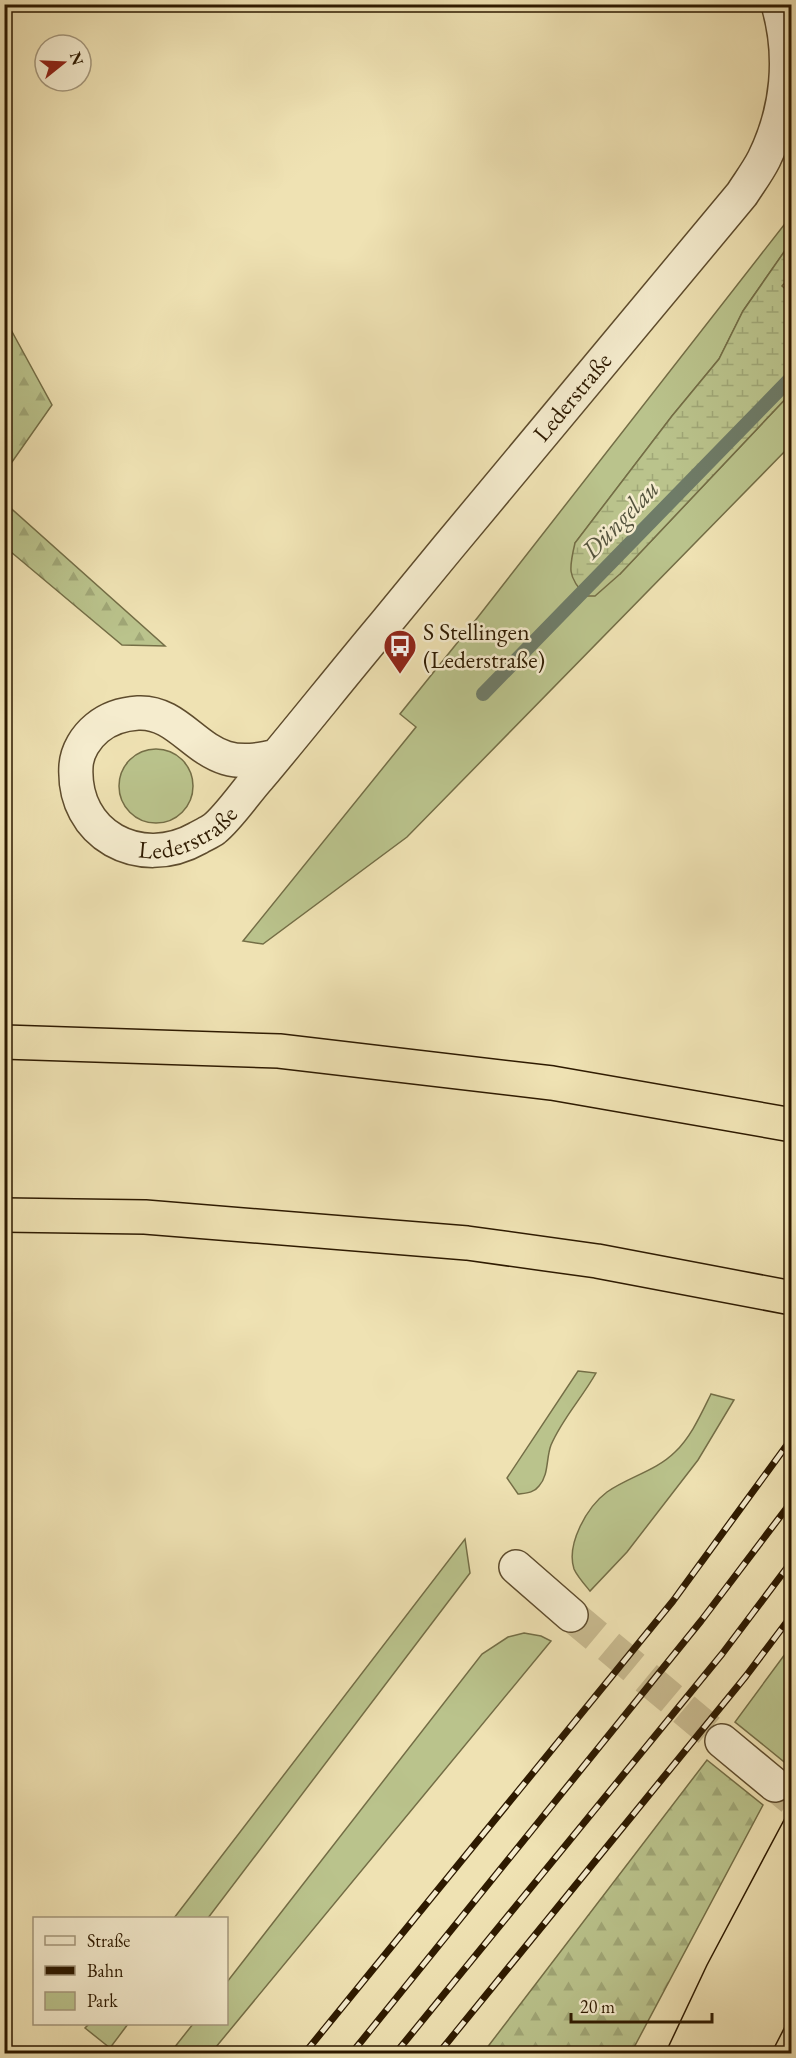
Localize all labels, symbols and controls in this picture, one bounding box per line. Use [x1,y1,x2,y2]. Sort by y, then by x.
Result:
north arrow [33,33,93,93]
text: N [65,49,89,68]
street label: Lederstraße [526,346,618,448]
water label: Düngelau [573,472,666,567]
place label: S Stellingen (Lederstraße) [423,616,545,675]
bus stop icon: S Stellingen (Lederstraße) [382,628,418,675]
street label: Lederstraße [137,799,244,866]
legend [33,1917,228,2025]
text: Straße [87,1929,130,1952]
text: Bahn [87,1959,124,1982]
scale bar [571,1986,712,2024]
text: Park [87,1989,118,2012]
text: 20 m [580,1995,615,2018]

